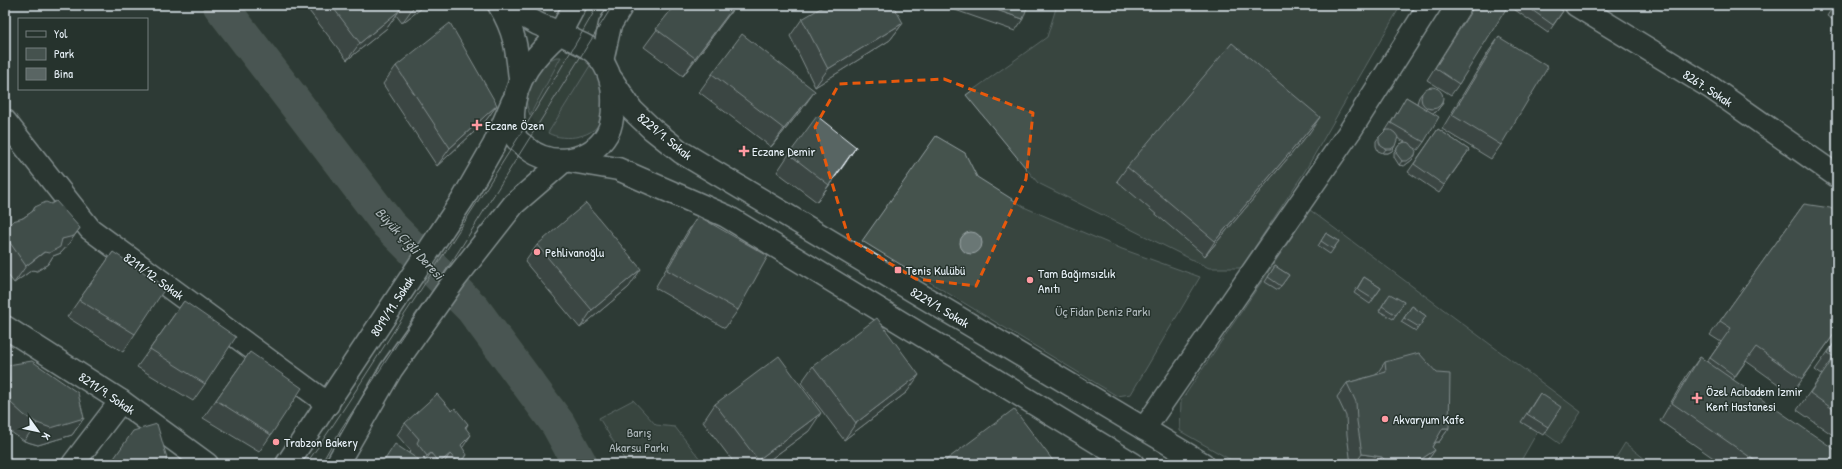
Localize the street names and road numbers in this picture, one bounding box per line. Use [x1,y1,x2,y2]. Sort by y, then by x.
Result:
street label: 8267. Sokak [1680,65,1737,111]
street label: 8229/1. Sokak [634,108,697,164]
street label: 8211/12. Sokak [120,248,188,304]
street label: 8019/11. Sokak [366,272,419,340]
street label: 8229/1. Sokak [907,282,973,332]
street label: 8211/9. Sokak [75,368,139,419]

